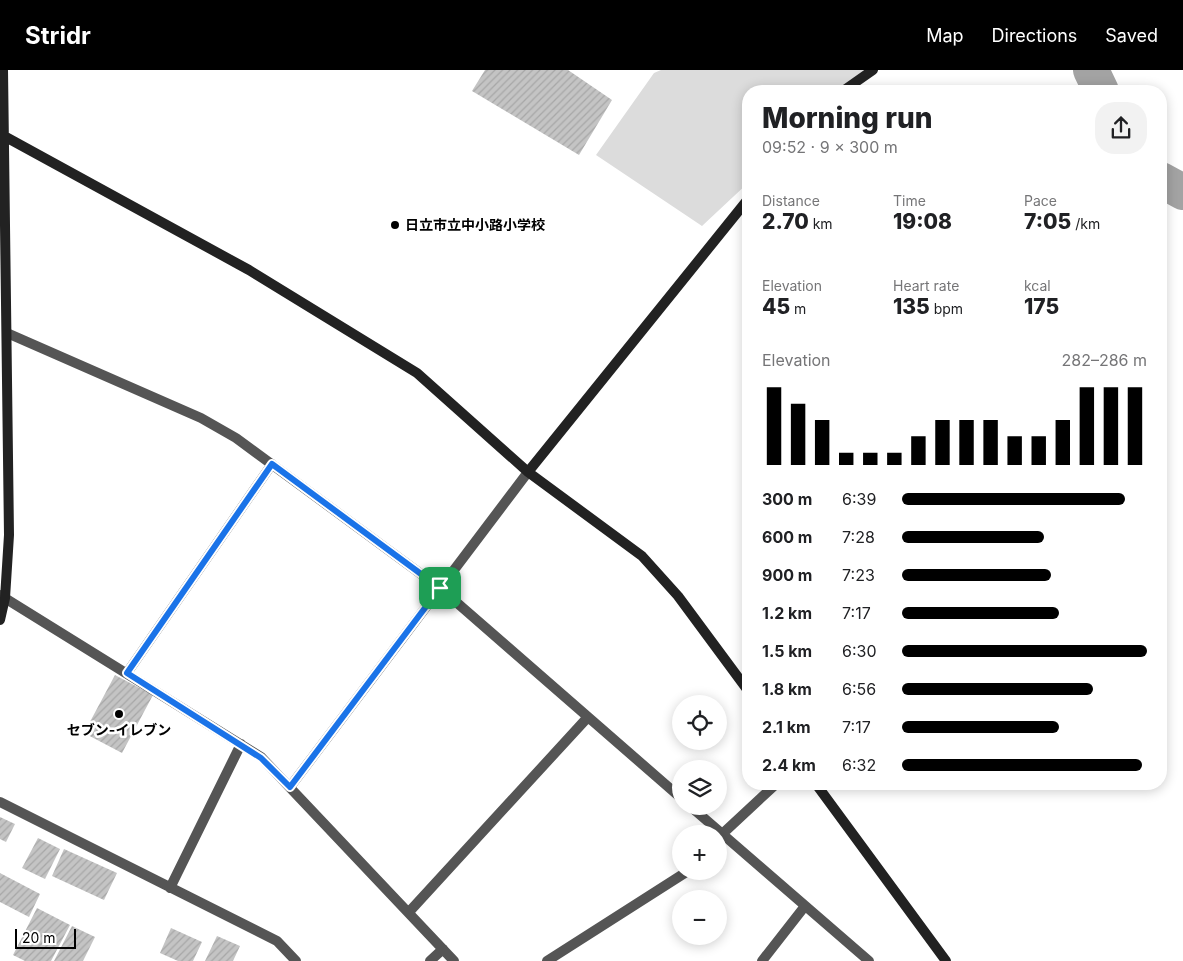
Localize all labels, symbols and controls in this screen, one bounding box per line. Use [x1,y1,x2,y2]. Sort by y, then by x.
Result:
text: Stridr [25,21,91,50]
text: Map [926,25,964,46]
text: Directions [992,25,1077,46]
text: Saved [1105,25,1158,46]
text: Morning run [762,101,932,135]
button: share [1095,102,1147,154]
text: 09:52 · 9 × 300 m [762,137,898,157]
text: Distance [762,192,820,209]
text: Time [893,192,926,209]
text: Pace [1024,192,1057,209]
text: 2.70 [762,209,809,234]
text: 19:08 [893,209,952,234]
text: 7:05 [1024,209,1071,234]
text: km [809,215,833,232]
text: /km [1071,215,1100,232]
place label: 日立市立中小路小学校 [405,216,545,233]
marker: 日立市立中小路小学校 [389,219,401,231]
text: Elevation [762,277,822,294]
text: Heart rate [893,277,959,294]
text: kcal [1024,277,1051,294]
text: 45 [762,294,790,319]
text: 135 [893,294,930,319]
text: 175 [1024,294,1059,319]
text: m [790,300,806,317]
text: bpm [930,300,963,317]
text: Elevation [762,350,831,370]
text: 282–286 m [1061,350,1147,370]
text: 300 m [762,489,812,509]
text: 6:39 [842,489,876,509]
text: 600 m [762,527,812,547]
text: 7:28 [842,527,875,547]
text: 900 m [762,565,812,585]
text: 7:23 [842,565,875,585]
pin [419,567,461,609]
icon: arrive [426,574,454,602]
text: 1.2 km [762,603,812,623]
text: 7:17 [842,603,871,623]
text: 1.5 km [762,641,812,661]
text: 6:30 [842,641,877,661]
text: 1.8 km [762,679,812,699]
text: 6:56 [842,679,876,699]
map controls [672,695,727,945]
button: locate [672,695,727,750]
marker: セブン-イレブン [113,708,125,720]
text: 2.1 km [762,717,811,737]
text: 7:17 [842,717,871,737]
place label: セブン-イレブン [67,721,171,738]
text: 2.4 km [762,755,816,775]
text: 6:32 [842,755,876,775]
button: layers [672,760,727,815]
button: + [672,825,727,880]
button: − [672,890,727,945]
scale bar [15,926,76,949]
text: 20 m [22,929,56,946]

